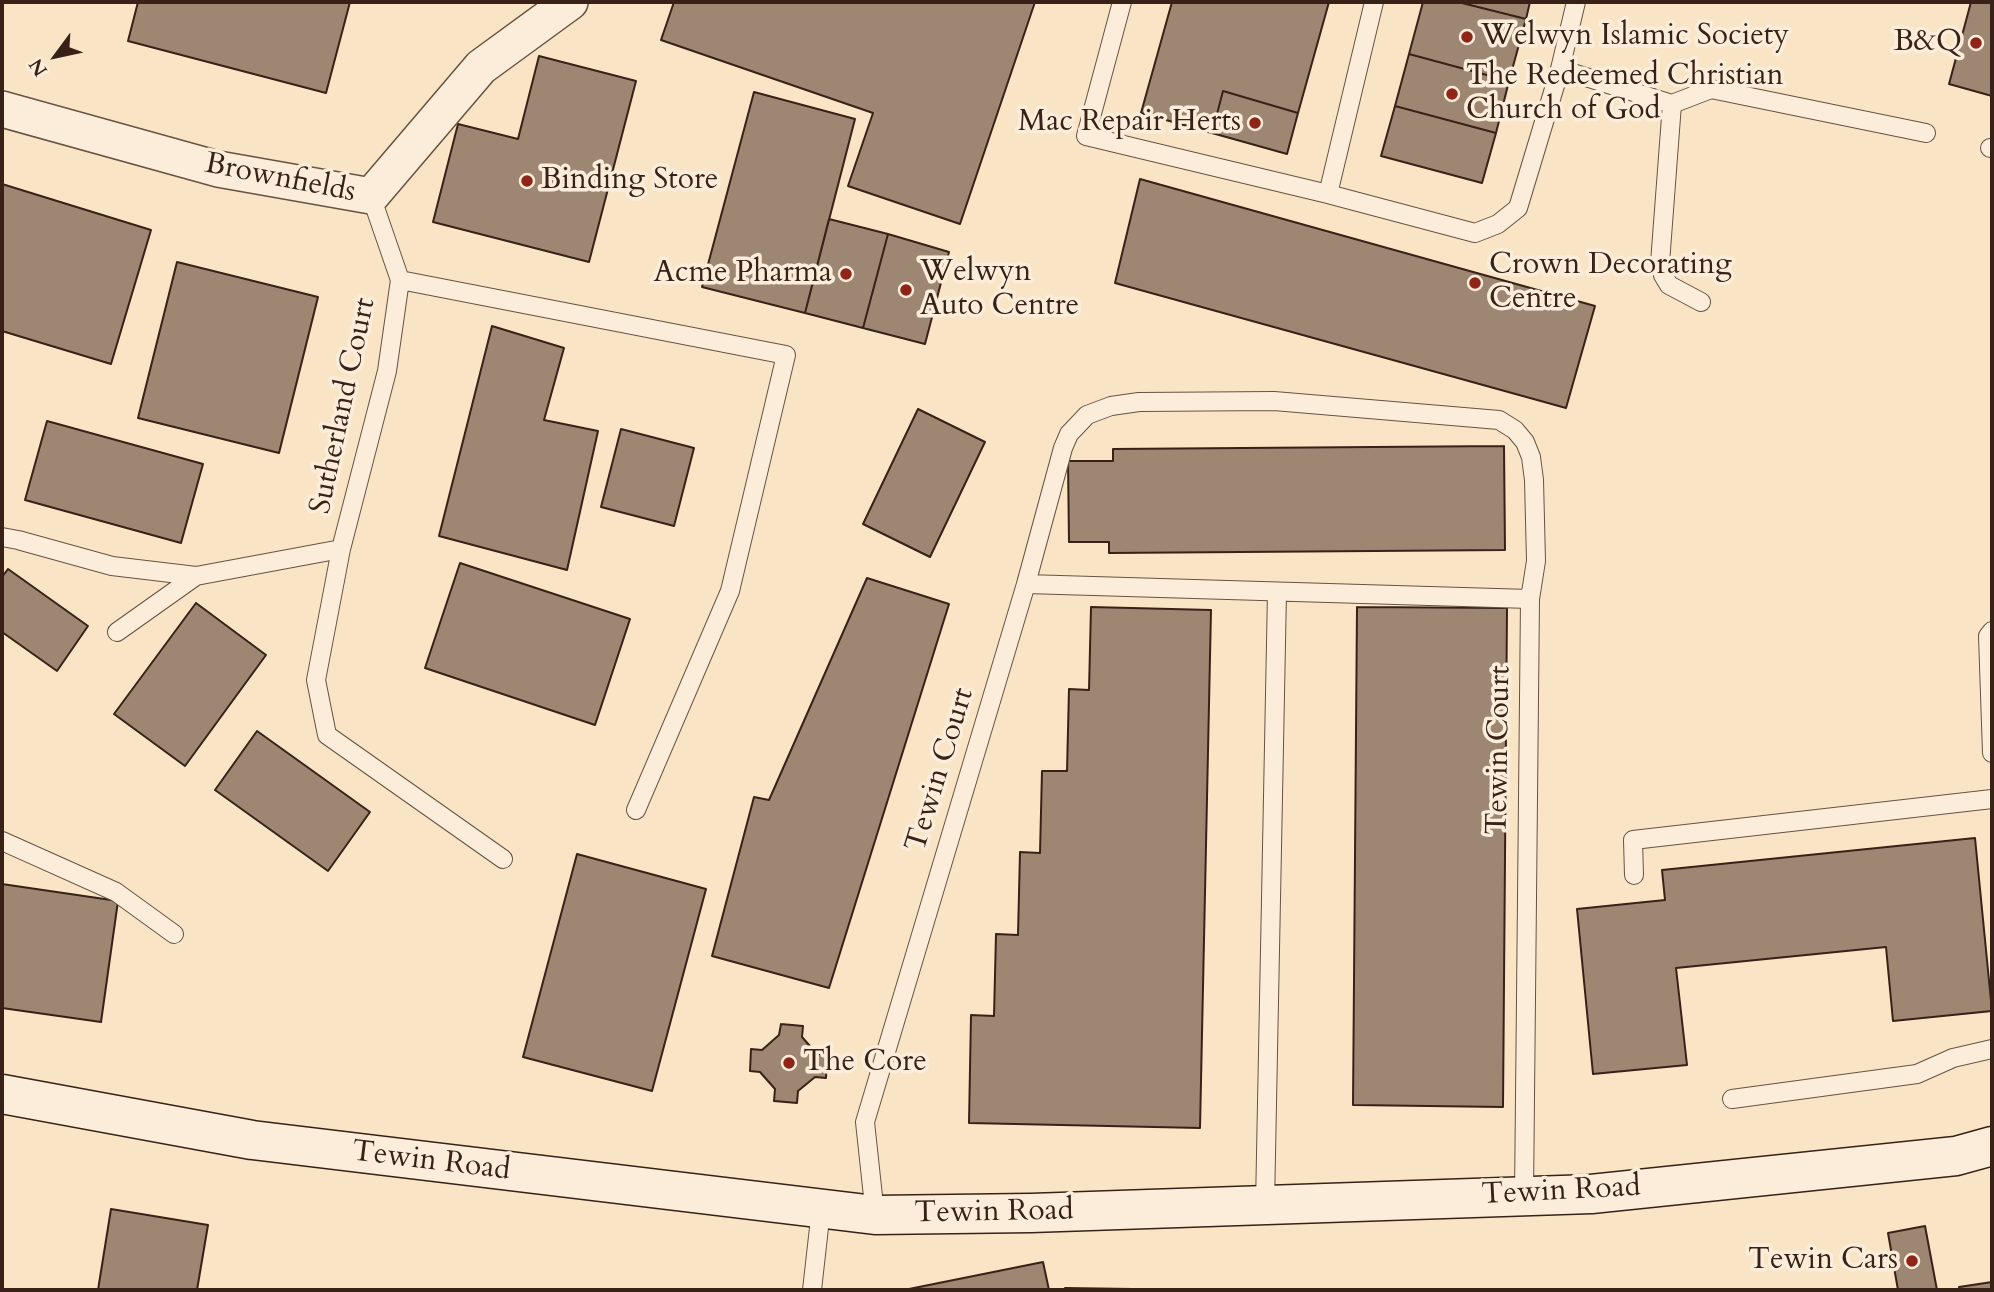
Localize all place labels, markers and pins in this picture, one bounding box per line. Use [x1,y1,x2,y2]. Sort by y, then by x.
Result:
place label: Welwyn Islamic Society [1481,19,1789,55]
place label: B&Q [1893,25,1962,61]
marker: Welwyn Islamic Society [1459,29,1475,45]
marker: B&Q [1968,35,1984,51]
place label: The Redeemed Christian Church of God [1466,59,1784,130]
marker: The Redeemed Christian Church of God [1444,86,1460,102]
place label: Mac Repair Herts [1018,105,1241,141]
marker: Mac Repair Herts [1247,115,1263,131]
place label: Binding Store [541,163,718,199]
marker: Binding Store [519,173,535,189]
place label: Crown Decorating Centre [1489,248,1732,318]
place label: Welwyn Auto Centre [920,255,1079,326]
place label: Acme Pharma [653,256,832,292]
marker: Acme Pharma [838,266,854,282]
marker: Crown Decorating Centre [1467,275,1483,291]
marker: Welwyn Auto Centre [898,282,914,298]
place label: The Core [803,1045,927,1081]
marker: The Core [781,1055,797,1071]
place label: Tewin Cars [1748,1243,1898,1279]
marker: Tewin Cars [1904,1253,1920,1269]

